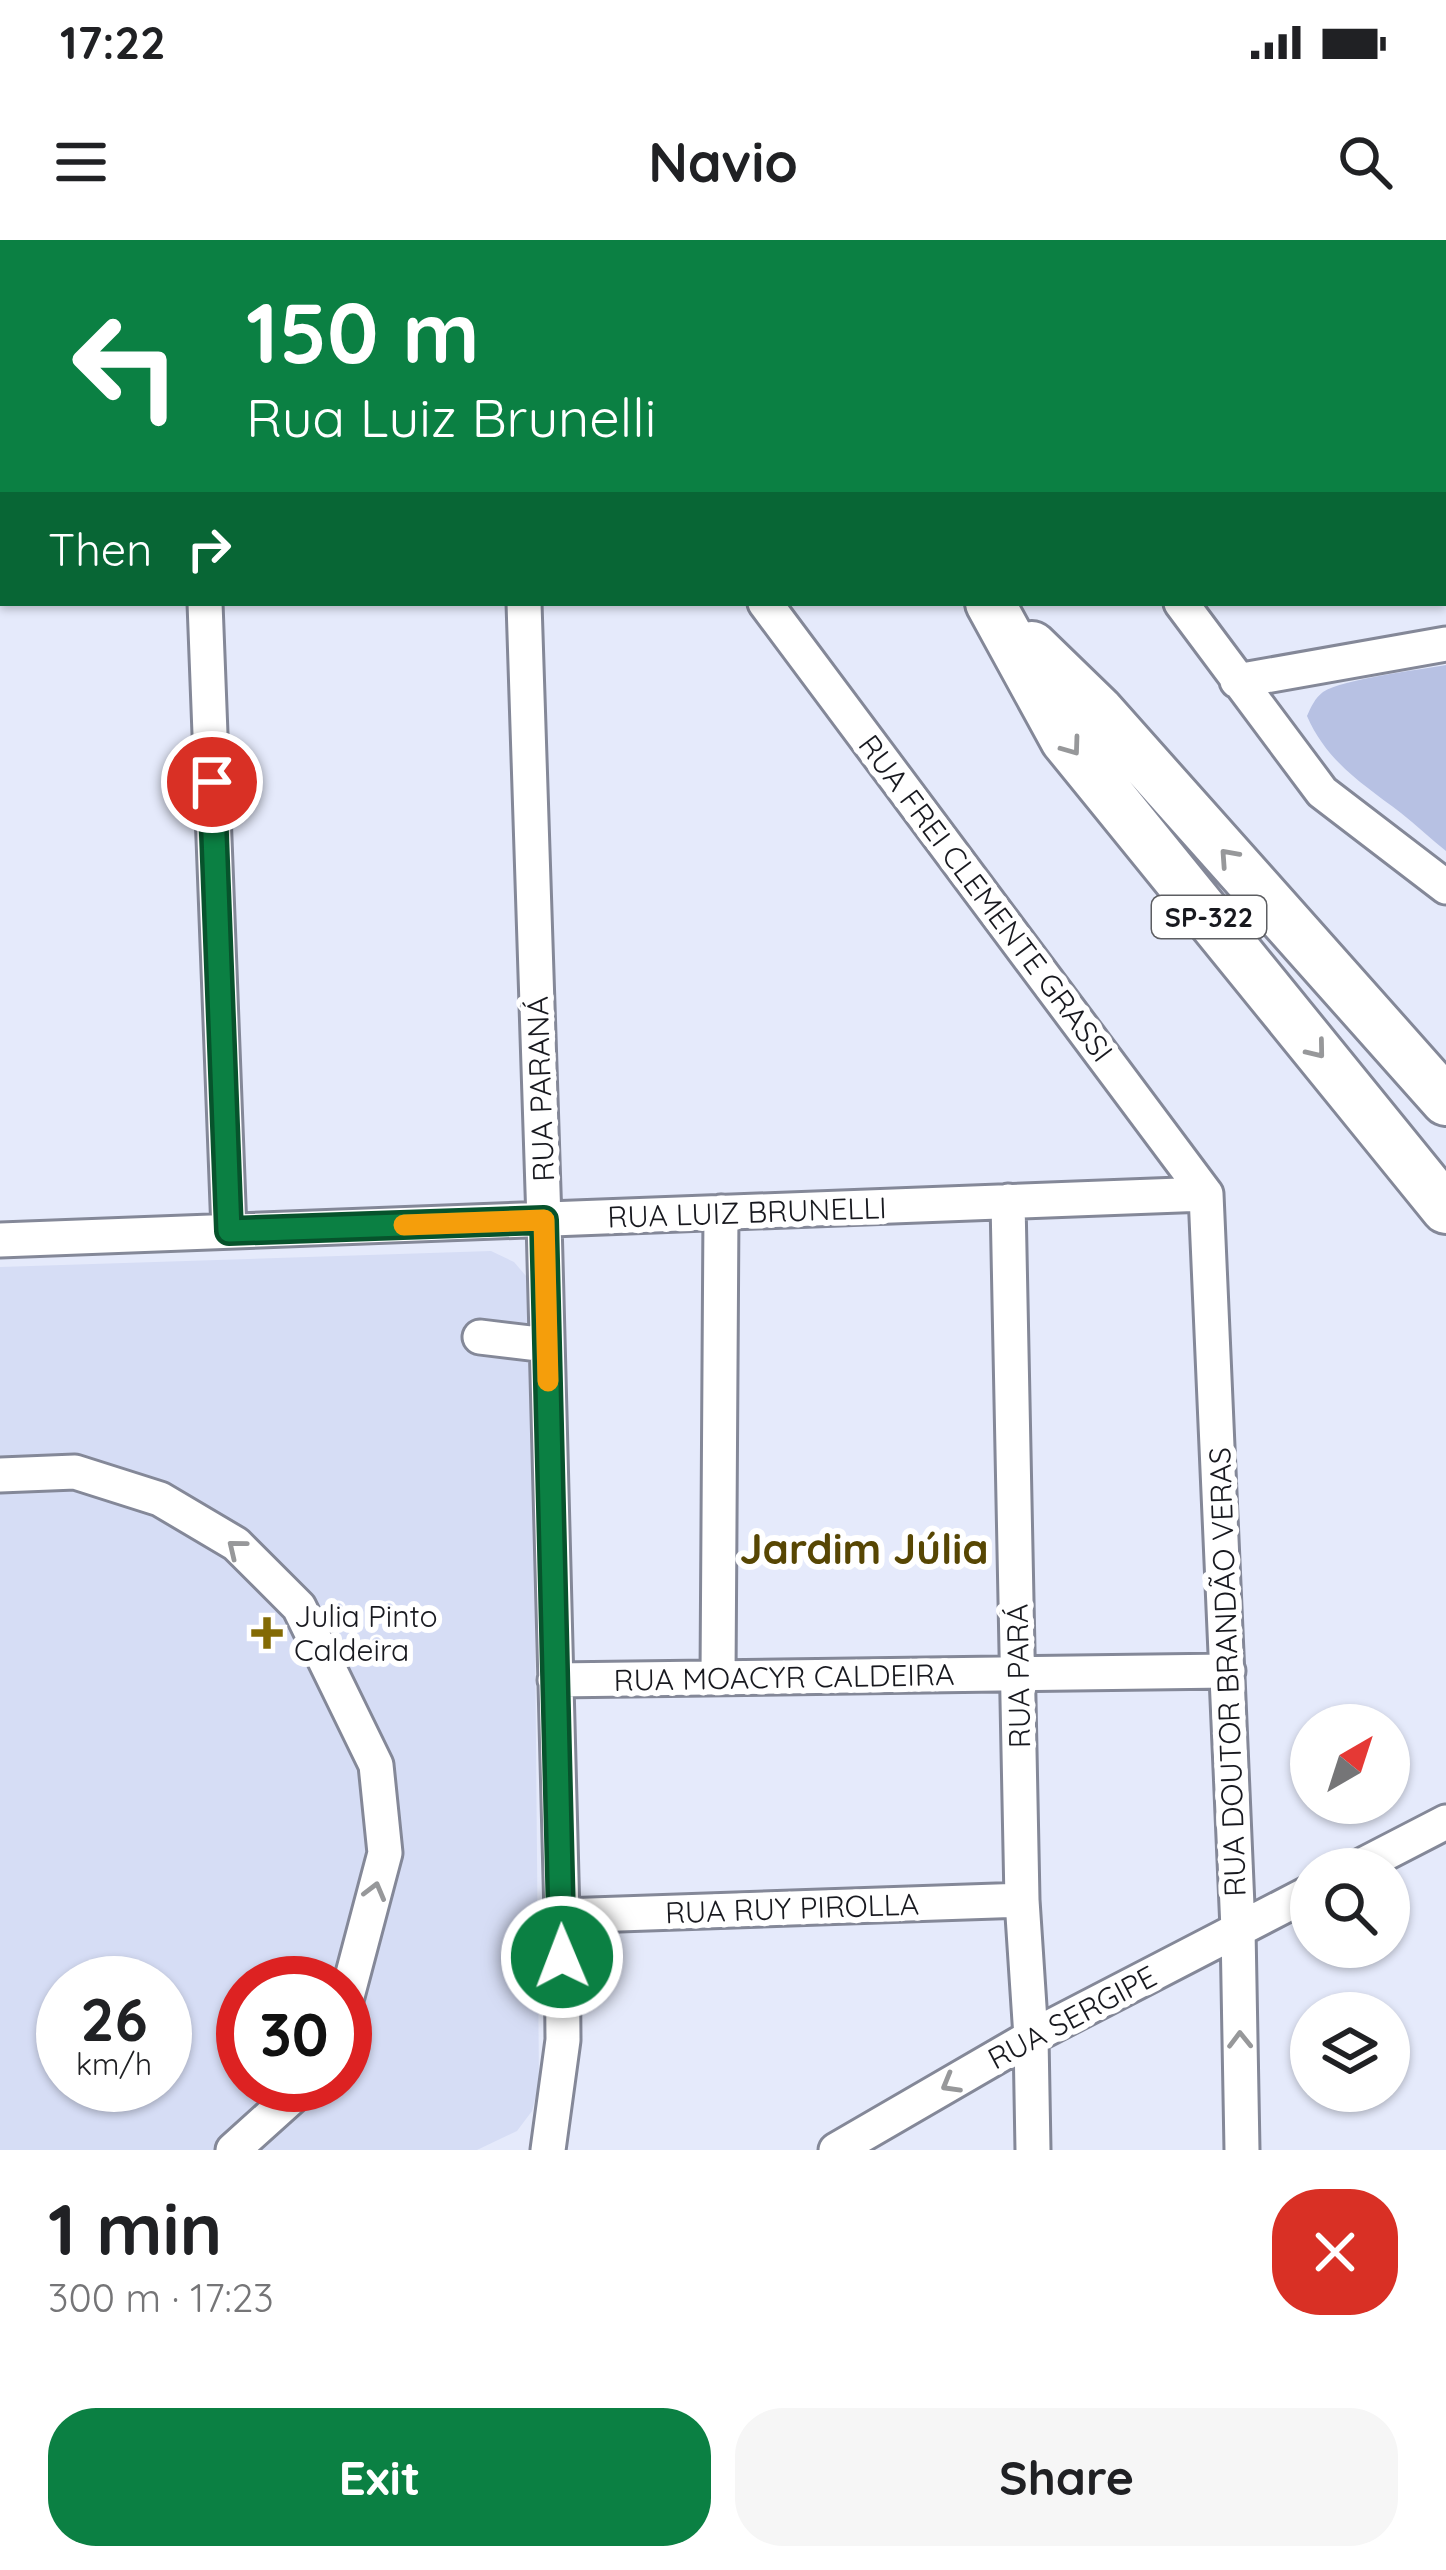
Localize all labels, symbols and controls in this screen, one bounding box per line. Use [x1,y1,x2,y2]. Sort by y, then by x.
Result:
text: 17:22 [60,14,166,70]
text: Navio [648,128,798,196]
icon: menu [48,129,114,195]
icon: search [1332,129,1398,195]
text: 150 m [246,279,480,384]
icon: left [48,288,204,444]
text: Rua Luiz Brunelli [246,383,656,451]
icon: right [176,516,242,582]
text: Then [48,521,152,577]
street label: RUA FREI CLEMENTE GRASSI [851,727,1121,1069]
pin [161,731,263,833]
one-way arrow [1058,734,1080,755]
icon: arrive [179,749,245,815]
one-way arrow [1221,849,1242,871]
road number: SP-322 [1152,896,1266,938]
street label: RUA PARANÁ [518,996,562,1182]
one-way arrow [1303,1037,1324,1059]
street label: RUA LUIZ BRUNELLI [607,1188,887,1236]
street label: RUA DOUTOR BRANDÃO VERAS [1200,1447,1254,1897]
district label: Jardim Júlia [739,1522,989,1575]
one-way arrow [228,1541,250,1562]
place label: Julia Pinto Caldeira [294,1597,438,1669]
street label: RUA PARÁ [998,1604,1038,1748]
marker: Julia Pinto Caldeira [251,1617,283,1649]
street label: RUA MOACYR CALDEIRA [613,1655,955,1699]
north arrow [1290,1704,1410,1824]
map controls [1290,1704,1410,2112]
button: search [1290,1848,1410,1968]
one-way arrow [361,1881,386,1902]
street label: RUA RUY PIROLLA [664,1885,920,1931]
position arrow [499,1894,625,2020]
speed limit sign: 30 [216,1956,372,2112]
street label: RUA SERGIPE [981,1957,1163,2077]
text: 26 [80,1981,148,2056]
button: layers [1290,1992,1410,2112]
one-way arrow [1228,2030,1254,2049]
text: km/h [76,2045,152,2083]
one-way arrow [941,2069,963,2092]
text: 1 min [48,2183,222,2273]
button: close [1272,2189,1398,2315]
text: 300 m · 17:23 [48,2273,274,2322]
button: Exit [48,2408,711,2546]
button: Share [735,2408,1398,2546]

